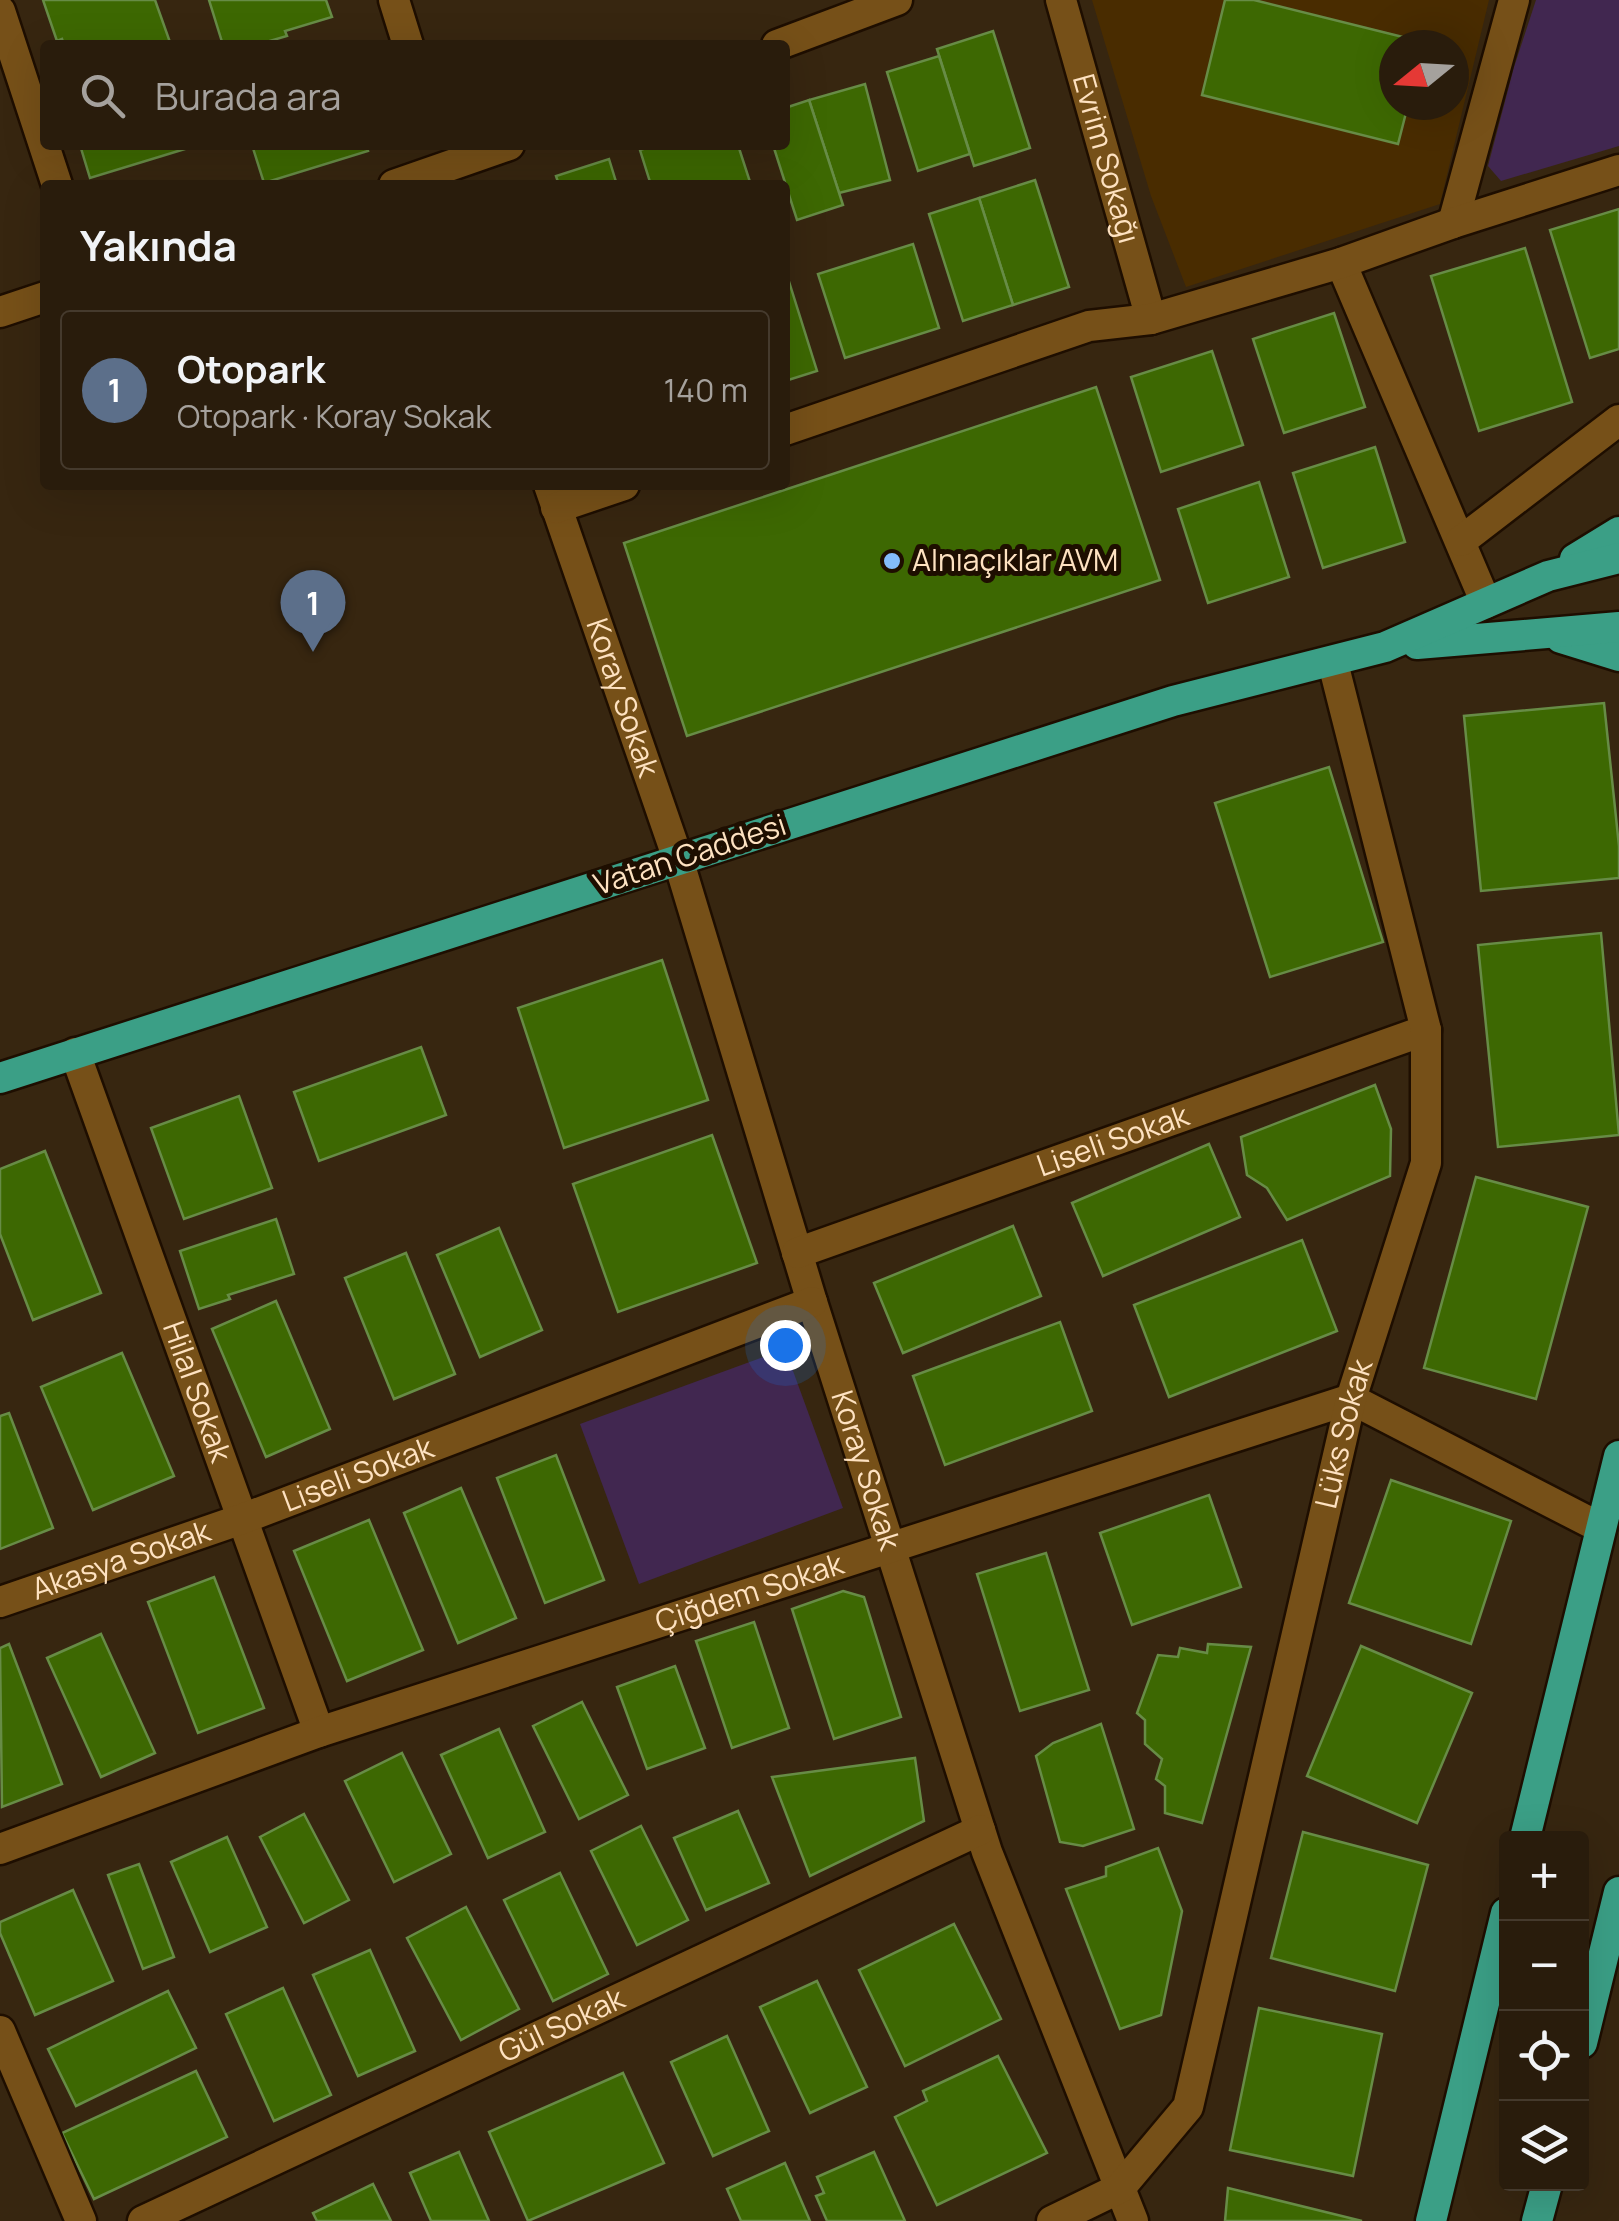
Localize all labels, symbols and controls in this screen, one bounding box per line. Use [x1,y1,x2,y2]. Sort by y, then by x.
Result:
north arrow [1379,30,1469,120]
search box [40,40,790,150]
icon: search [75,68,130,123]
text: Burada ara [155,69,341,121]
street label: Evrim Sokağı [1064,69,1151,248]
text: Yakında [80,216,237,274]
text: Otopark [177,342,325,394]
text: 1 [107,368,122,412]
text: 140 m [664,368,748,412]
text: Otopark · Koray Sokak [177,394,491,438]
place label: Alnıaçıklar AVM [912,539,1118,580]
marker: Alnıaçıklar AVM [881,550,903,572]
pin: 1 [280,570,346,652]
street label: Koray Sokak [578,613,670,783]
street label: Vatan Caddesi [588,803,791,904]
street label: Liseli Sokak [1031,1093,1195,1185]
street label: Hilal Sokak [154,1315,243,1468]
your location [760,1320,811,1371]
street label: Lüks Sokak [1304,1353,1382,1512]
street label: Koray Sokak [822,1385,912,1556]
street label: Liseli Sokak [276,1426,440,1521]
street label: Akasya Sokak [26,1509,216,1609]
street label: Çiğdem Sokak [650,1542,849,1641]
map controls [1499,1831,1589,2191]
button: + [1499,1831,1589,1921]
button: − [1499,1921,1589,2011]
street label: Gül Sokak [491,1977,632,2071]
button: locate [1499,2011,1589,2101]
button: layers [1499,2101,1589,2191]

